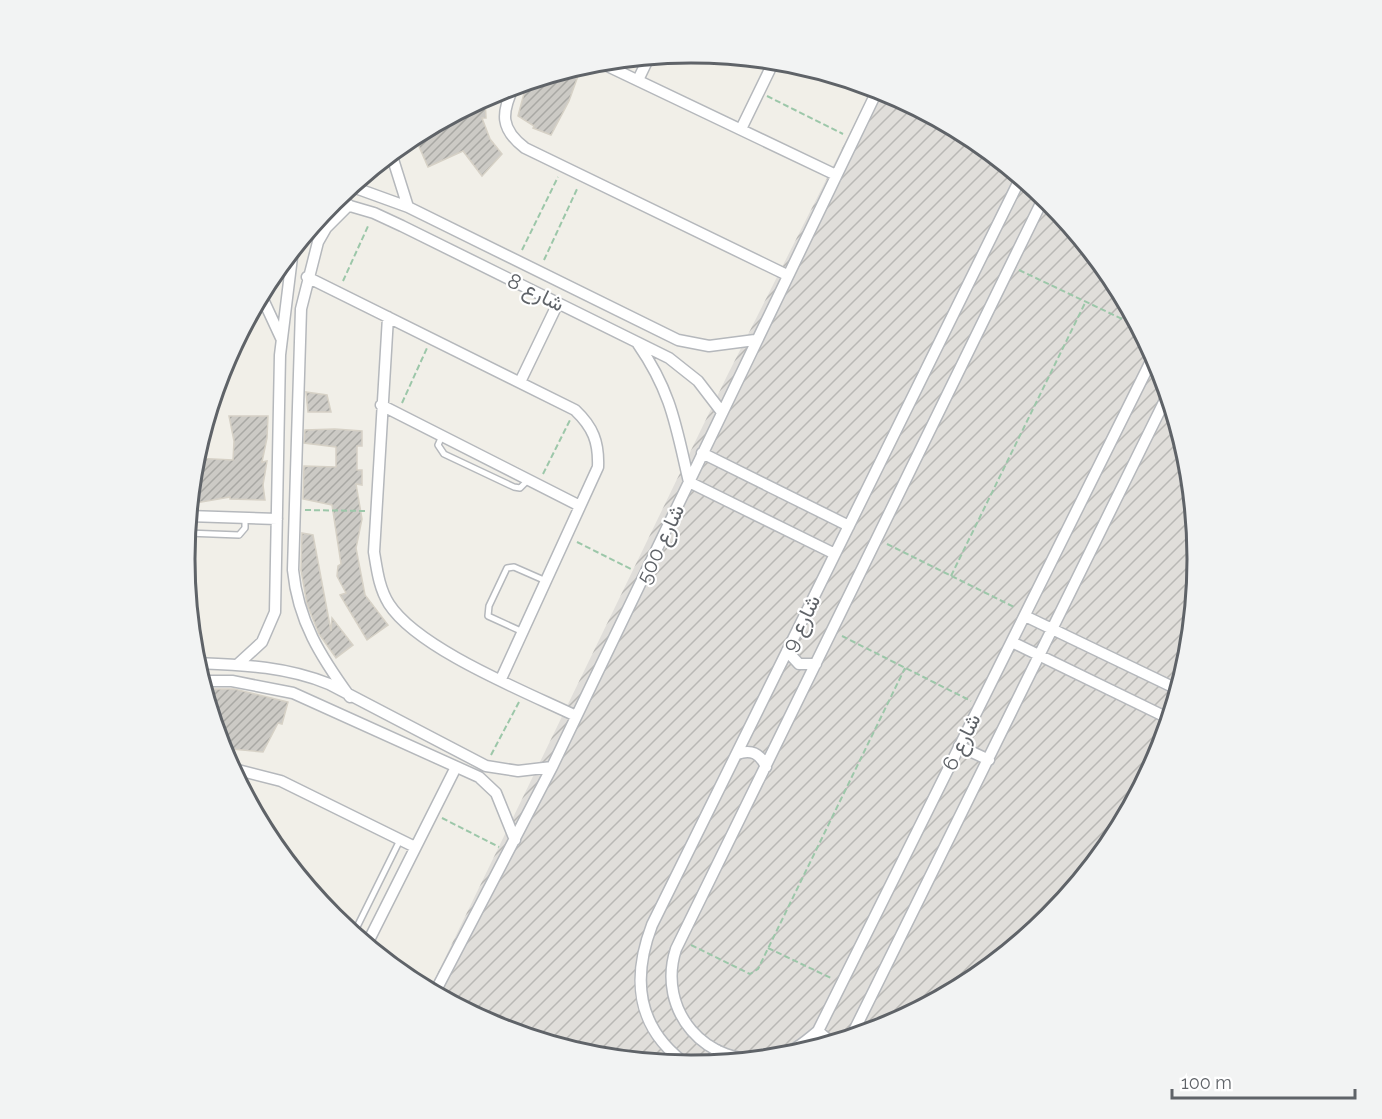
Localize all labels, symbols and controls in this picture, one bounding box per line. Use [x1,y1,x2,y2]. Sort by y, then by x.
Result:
street label: شارع 8 [503,268,568,318]
street label: شارع 500 [631,500,691,589]
street label: شارع 9 [777,591,827,656]
street label: شارع 6 [937,709,987,775]
scale bar [1172,1062,1355,1100]
text: 100 m [1181,1072,1232,1093]

